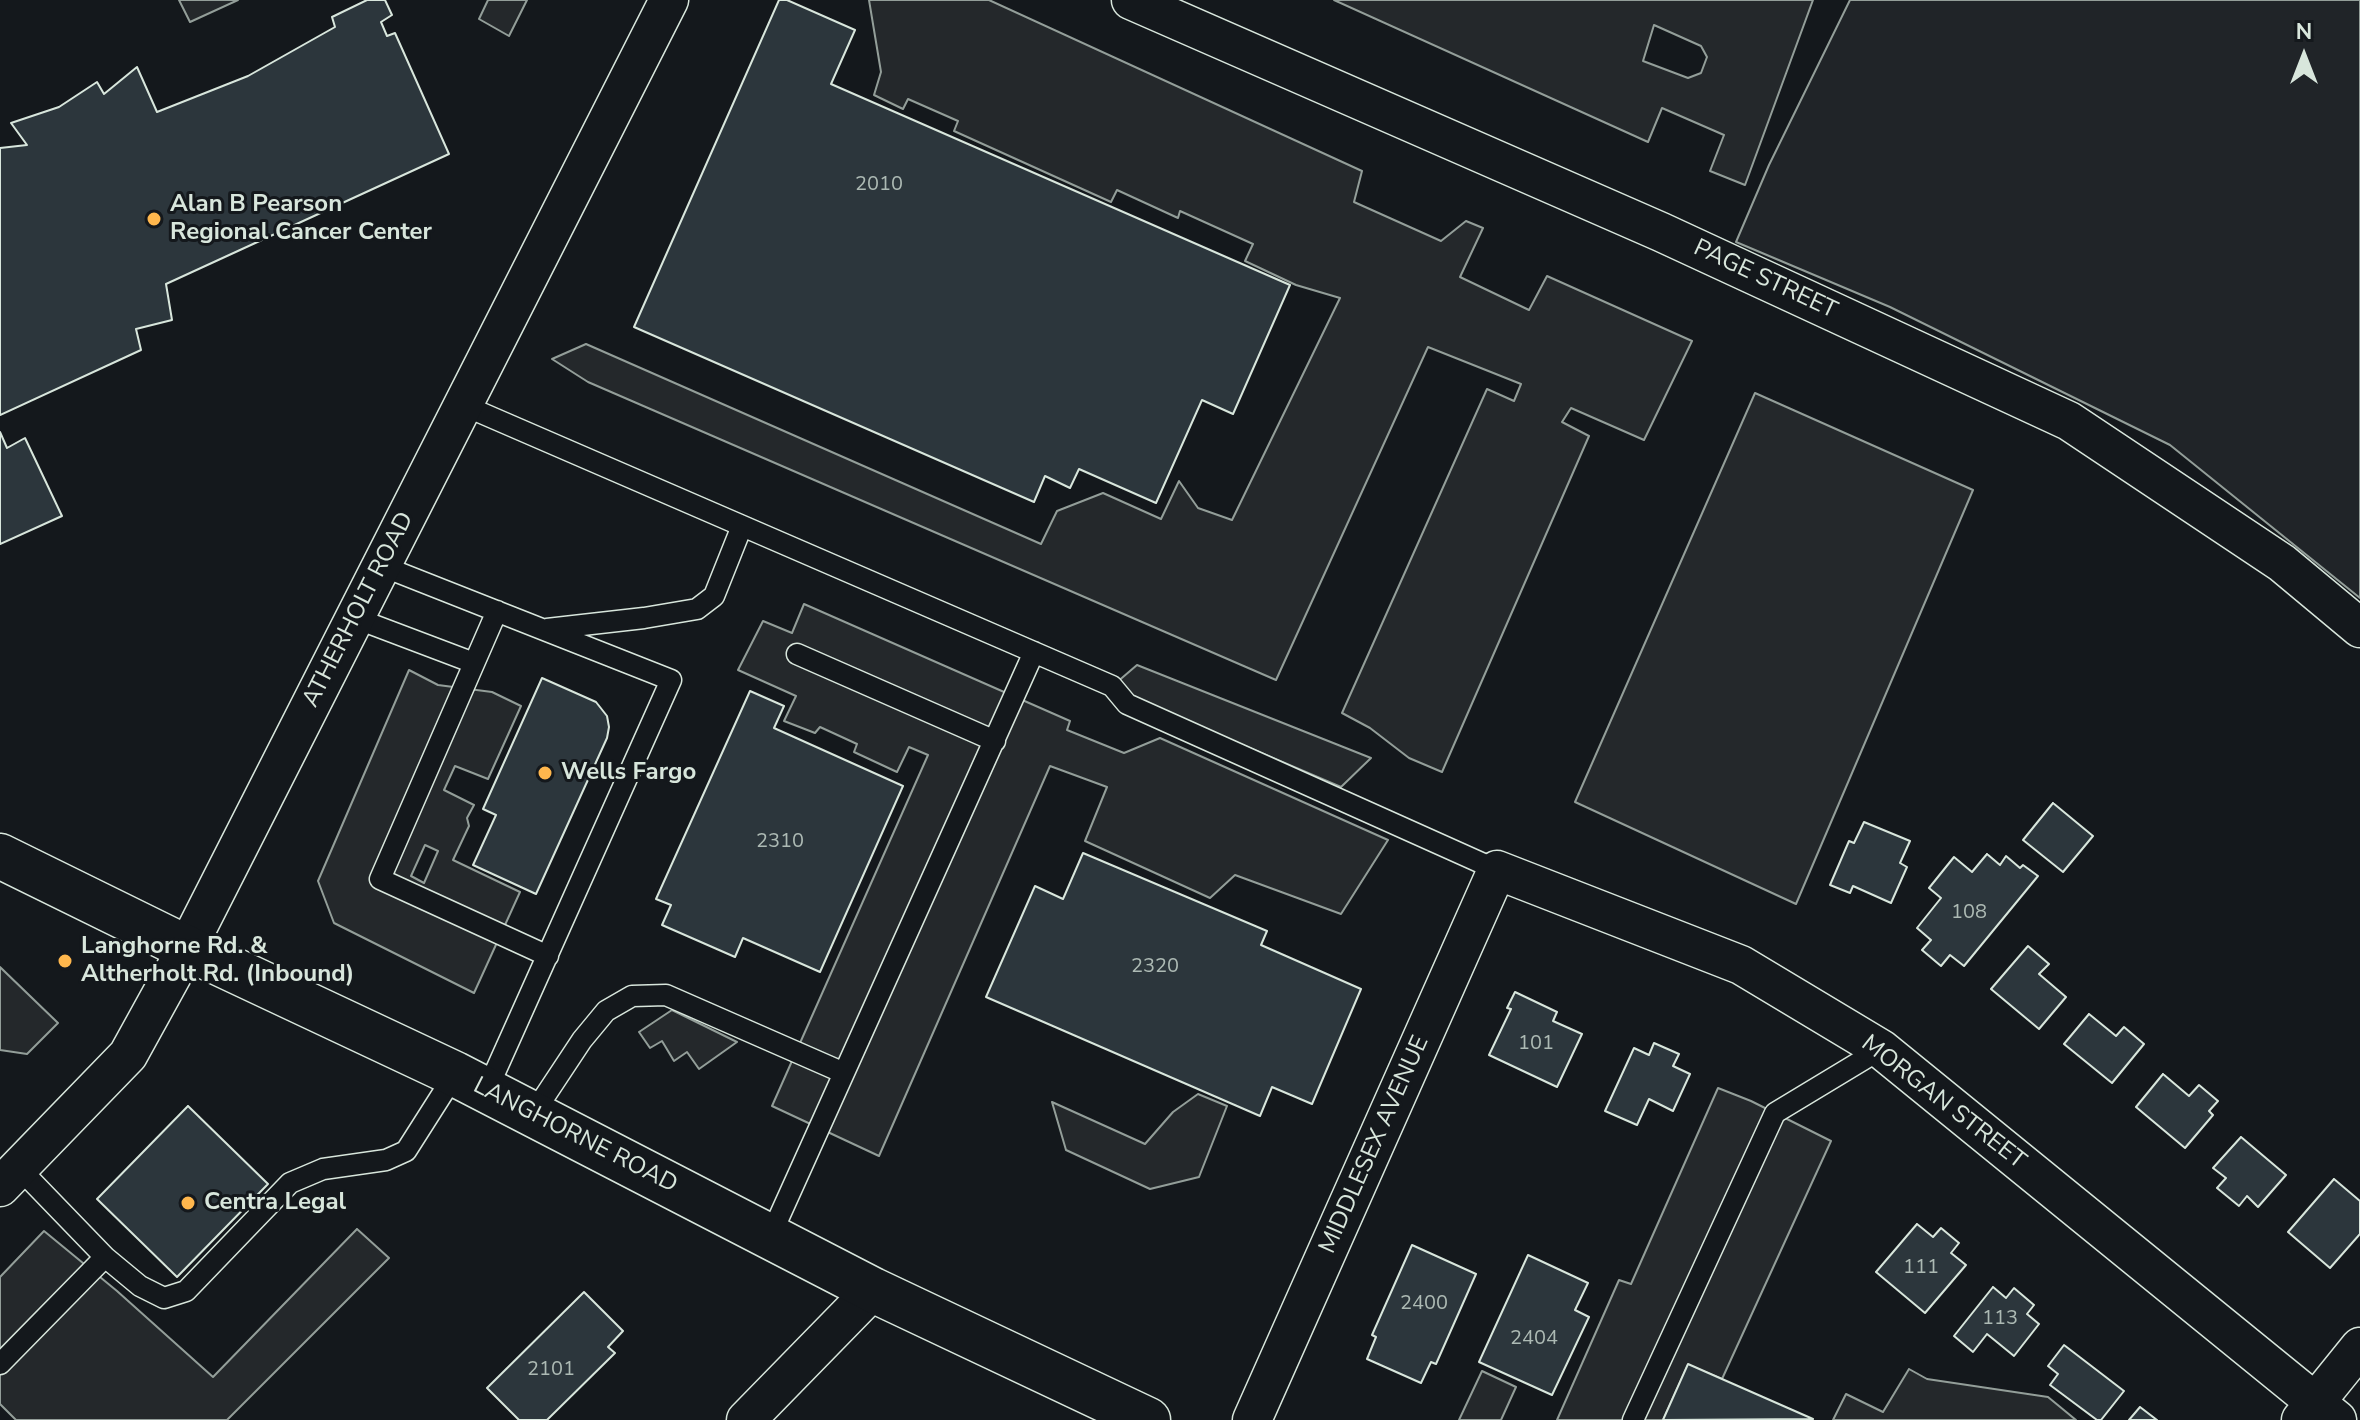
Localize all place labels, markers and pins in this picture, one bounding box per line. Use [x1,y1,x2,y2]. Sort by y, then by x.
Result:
place label: Alan B Pearson Regional Cancer Center [170,191,432,247]
marker: Alan B Pearson Regional Cancer Center [145,210,163,228]
place label: Wells Fargo [561,759,696,787]
marker: Wells Fargo [536,764,554,782]
place label: Langhorne Rd. & Altherholt Rd. (Inbound) [81,933,354,989]
marker: Langhorne Rd. & Altherholt Rd. (Inbound) [56,952,74,970]
place label: Centra Legal [204,1189,346,1217]
marker: Centra Legal [179,1194,197,1212]

